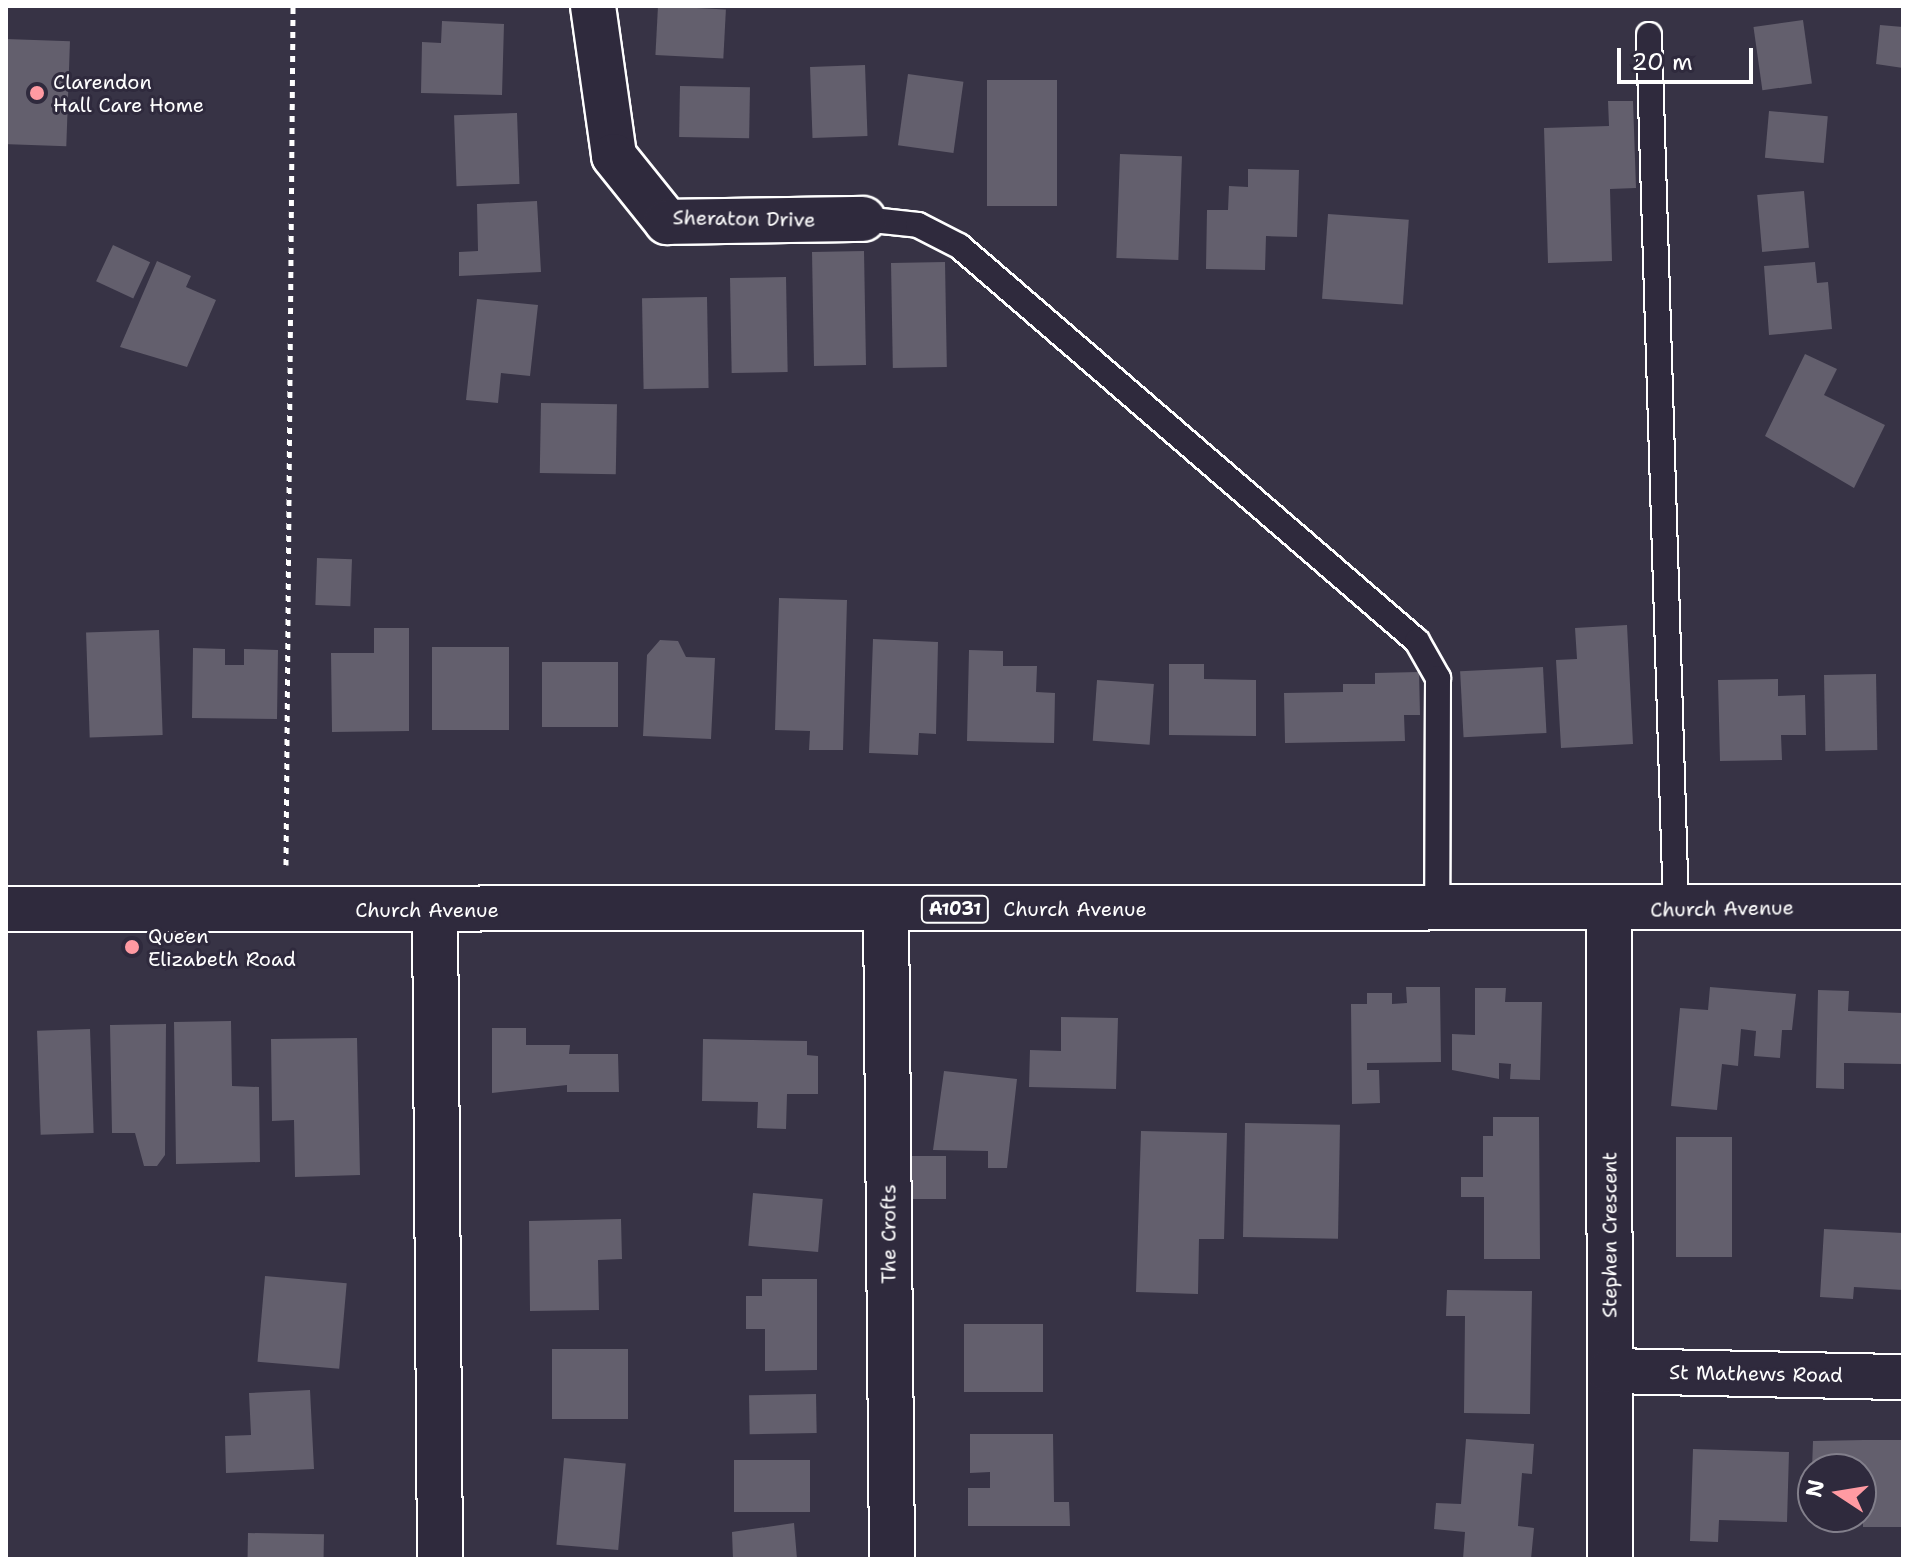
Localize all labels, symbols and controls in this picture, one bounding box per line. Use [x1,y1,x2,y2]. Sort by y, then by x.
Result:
scale bar [1621,32,1757,82]
text: 20 m [1631,46,1693,78]
place label: Clarendon Hall Care Home [53,70,204,117]
marker: Clarendon Hall Care Home [28,84,46,102]
street label: Sheraton Drive [672,206,816,232]
road number: A1031 [919,895,991,923]
street label: Church Avenue [1650,896,1794,922]
street label: Church Avenue [1003,897,1147,921]
street label: Church Avenue [355,898,499,922]
place label: Queen Elizabeth Road [148,924,296,971]
marker: Queen Elizabeth Road [123,938,141,956]
street label: Stephen Crescent [1598,1152,1622,1318]
street label: The Crofts [877,1184,901,1284]
street label: St Mathews Road [1669,1360,1843,1388]
north arrow [1797,1453,1877,1533]
text: N [1799,1477,1831,1500]

